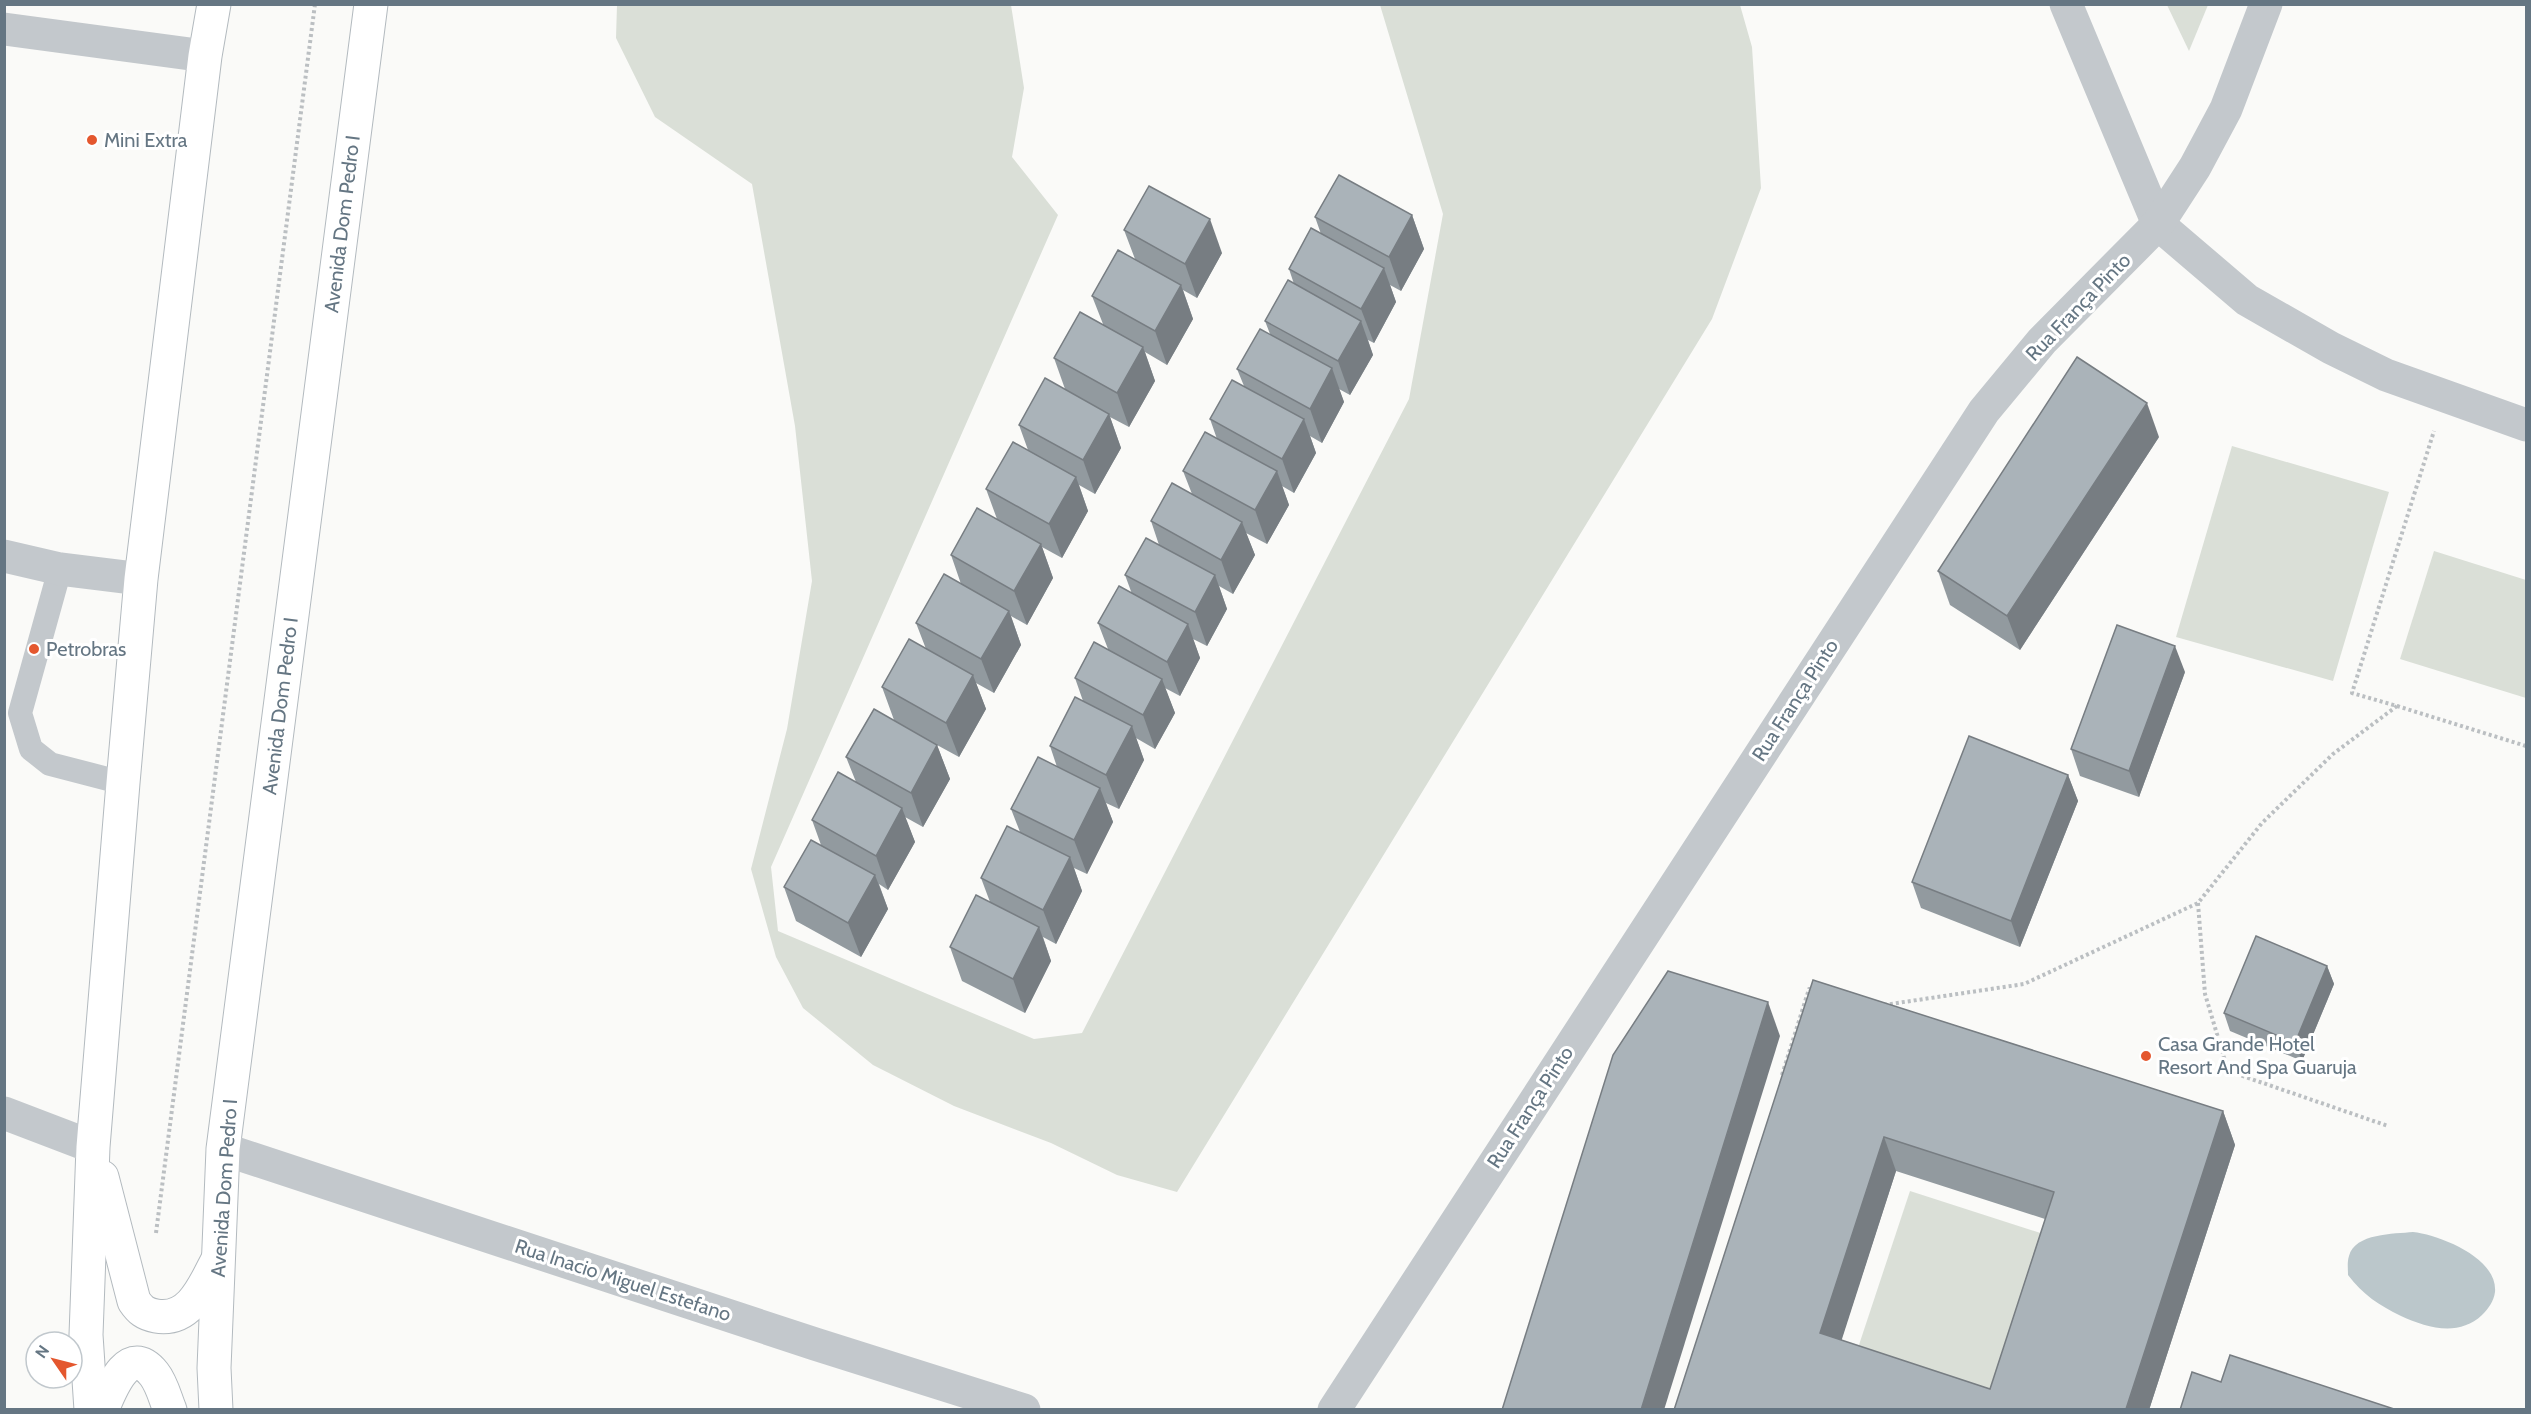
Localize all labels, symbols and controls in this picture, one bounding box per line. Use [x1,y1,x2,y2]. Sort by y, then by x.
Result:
place label: Mini Extra [104,128,188,152]
marker: Mini Extra [85,133,99,147]
street label: Avenida Dom Pedro I [319,134,365,314]
street label: Rua França Pinto [2021,248,2135,366]
street label: Avenida Dom Pedro I [257,616,303,796]
street label: Rua França Pinto [1747,635,1843,765]
place label: Petrobras [46,637,126,661]
marker: Petrobras [27,642,41,656]
place label: Casa Grande Hotel Resort And Spa Guaruja [2158,1032,2357,1079]
street label: Rua França Pinto [1482,1042,1578,1172]
marker: Casa Grande Hotel Resort And Spa Guaruja [2139,1049,2153,1063]
street label: Avenida Dom Pedro I [206,1098,242,1278]
street label: Rua Inacio Miguel Estefano [512,1234,734,1326]
north arrow [24,1330,84,1390]
text: N [31,1342,53,1362]

